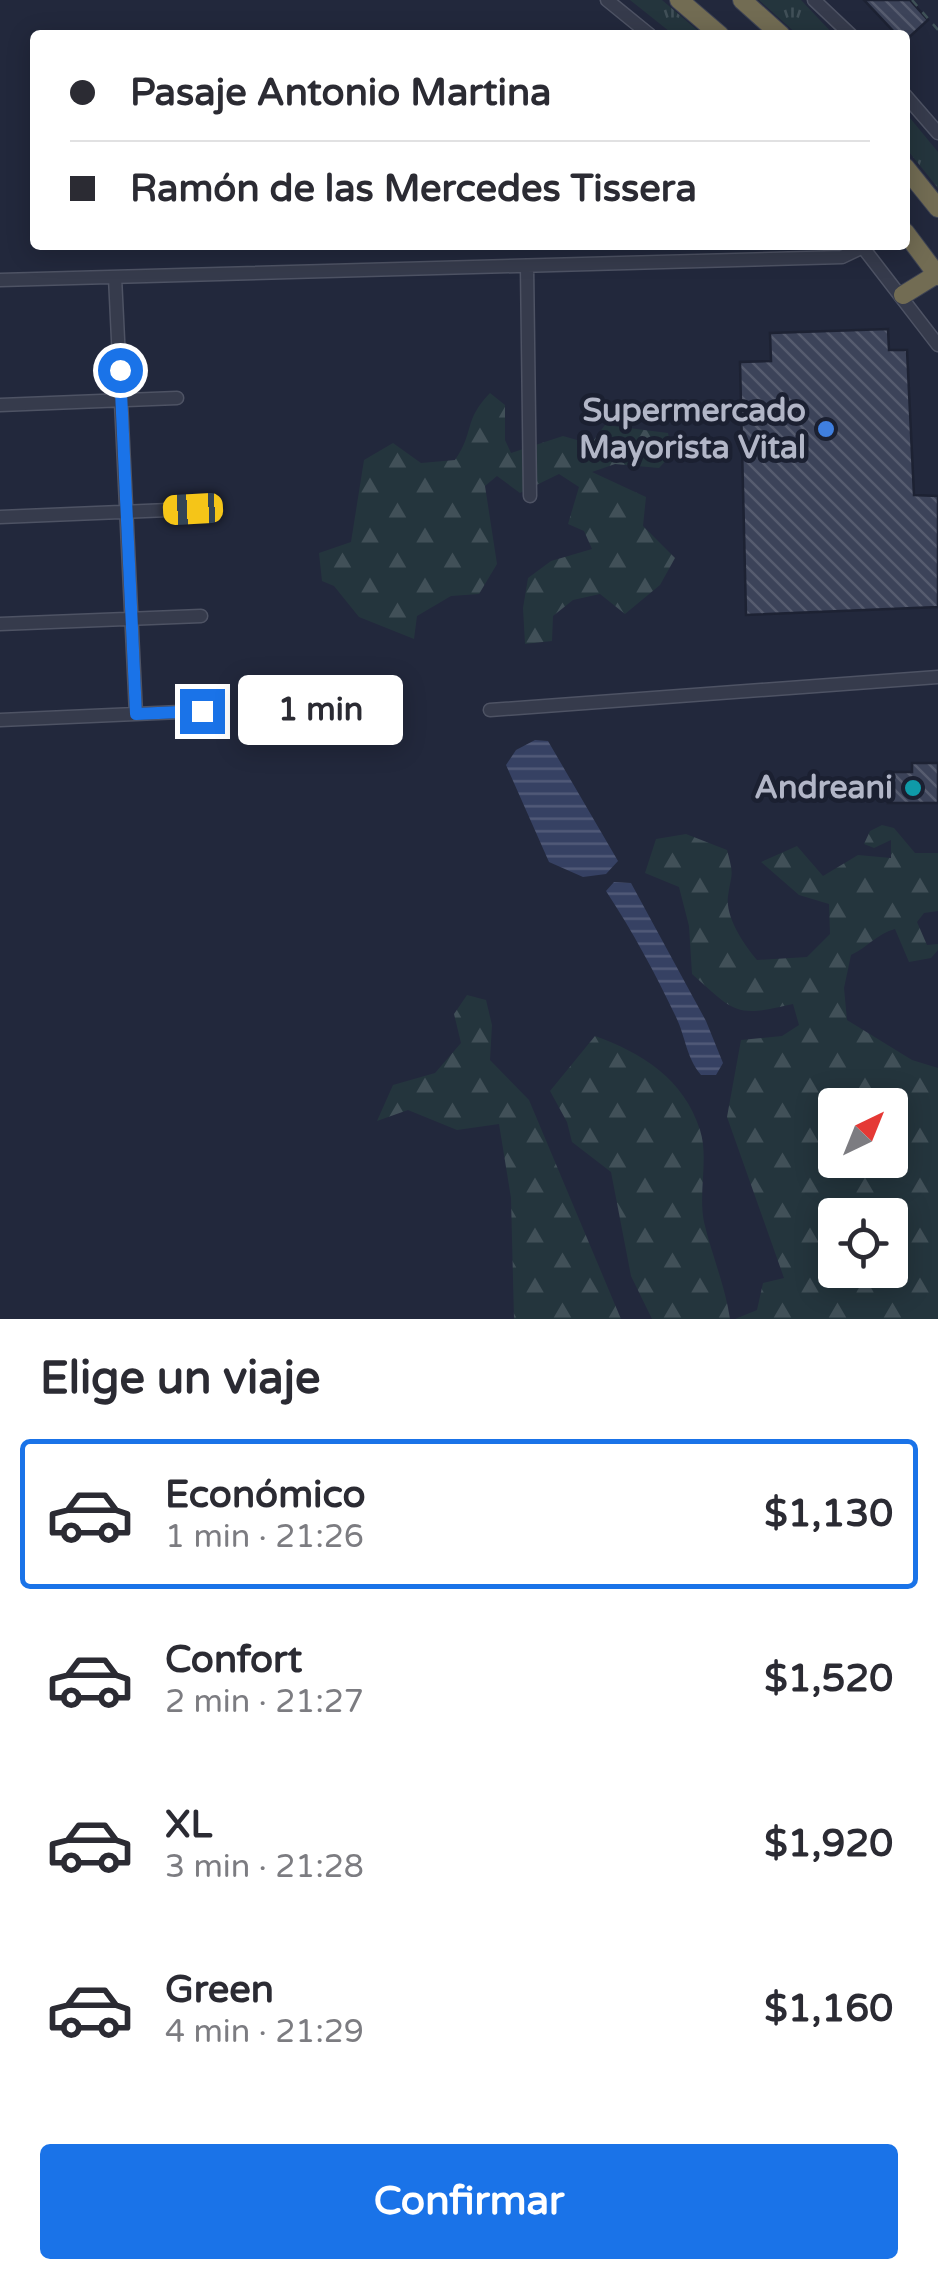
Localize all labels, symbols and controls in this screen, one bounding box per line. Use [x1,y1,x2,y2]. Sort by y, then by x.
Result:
text: Pasaje Antonio Martina [130,70,551,116]
text: Ramón de las Mercedes Tissera [130,166,697,212]
route start [98,348,143,393]
place label: Supermercado Mayorista Vital [579,392,806,467]
marker: Supermercado Mayorista Vital [815,418,837,440]
car [162,492,224,526]
callout: 1 min [237,676,402,746]
route end [180,689,225,734]
text: 1 min [278,691,363,729]
place label: Andreani [754,769,893,807]
marker: Andreani [902,777,924,799]
north arrow [818,1088,908,1178]
map controls [818,1088,908,1288]
button: locate [818,1198,908,1288]
text: Elige un viaje [40,1352,320,1406]
icon: car [45,1469,135,1559]
text: Económico [165,1472,366,1518]
text: $1,130 [764,1491,893,1537]
text: 1 min · 21:26 [165,1518,364,1556]
icon: car [45,1634,135,1724]
text: Confort [165,1637,302,1683]
text: $1,520 [764,1656,893,1702]
text: 2 min · 21:27 [165,1683,364,1721]
icon: car [45,1799,135,1889]
text: XL [165,1802,212,1848]
text: $1,920 [764,1821,893,1867]
text: 3 min · 21:28 [165,1848,364,1886]
icon: car [45,1964,135,2054]
text: Green [165,1967,274,2013]
text: $1,160 [764,1986,893,2032]
text: 4 min · 21:29 [165,2013,364,2051]
button: Confirmar [40,2144,898,2259]

